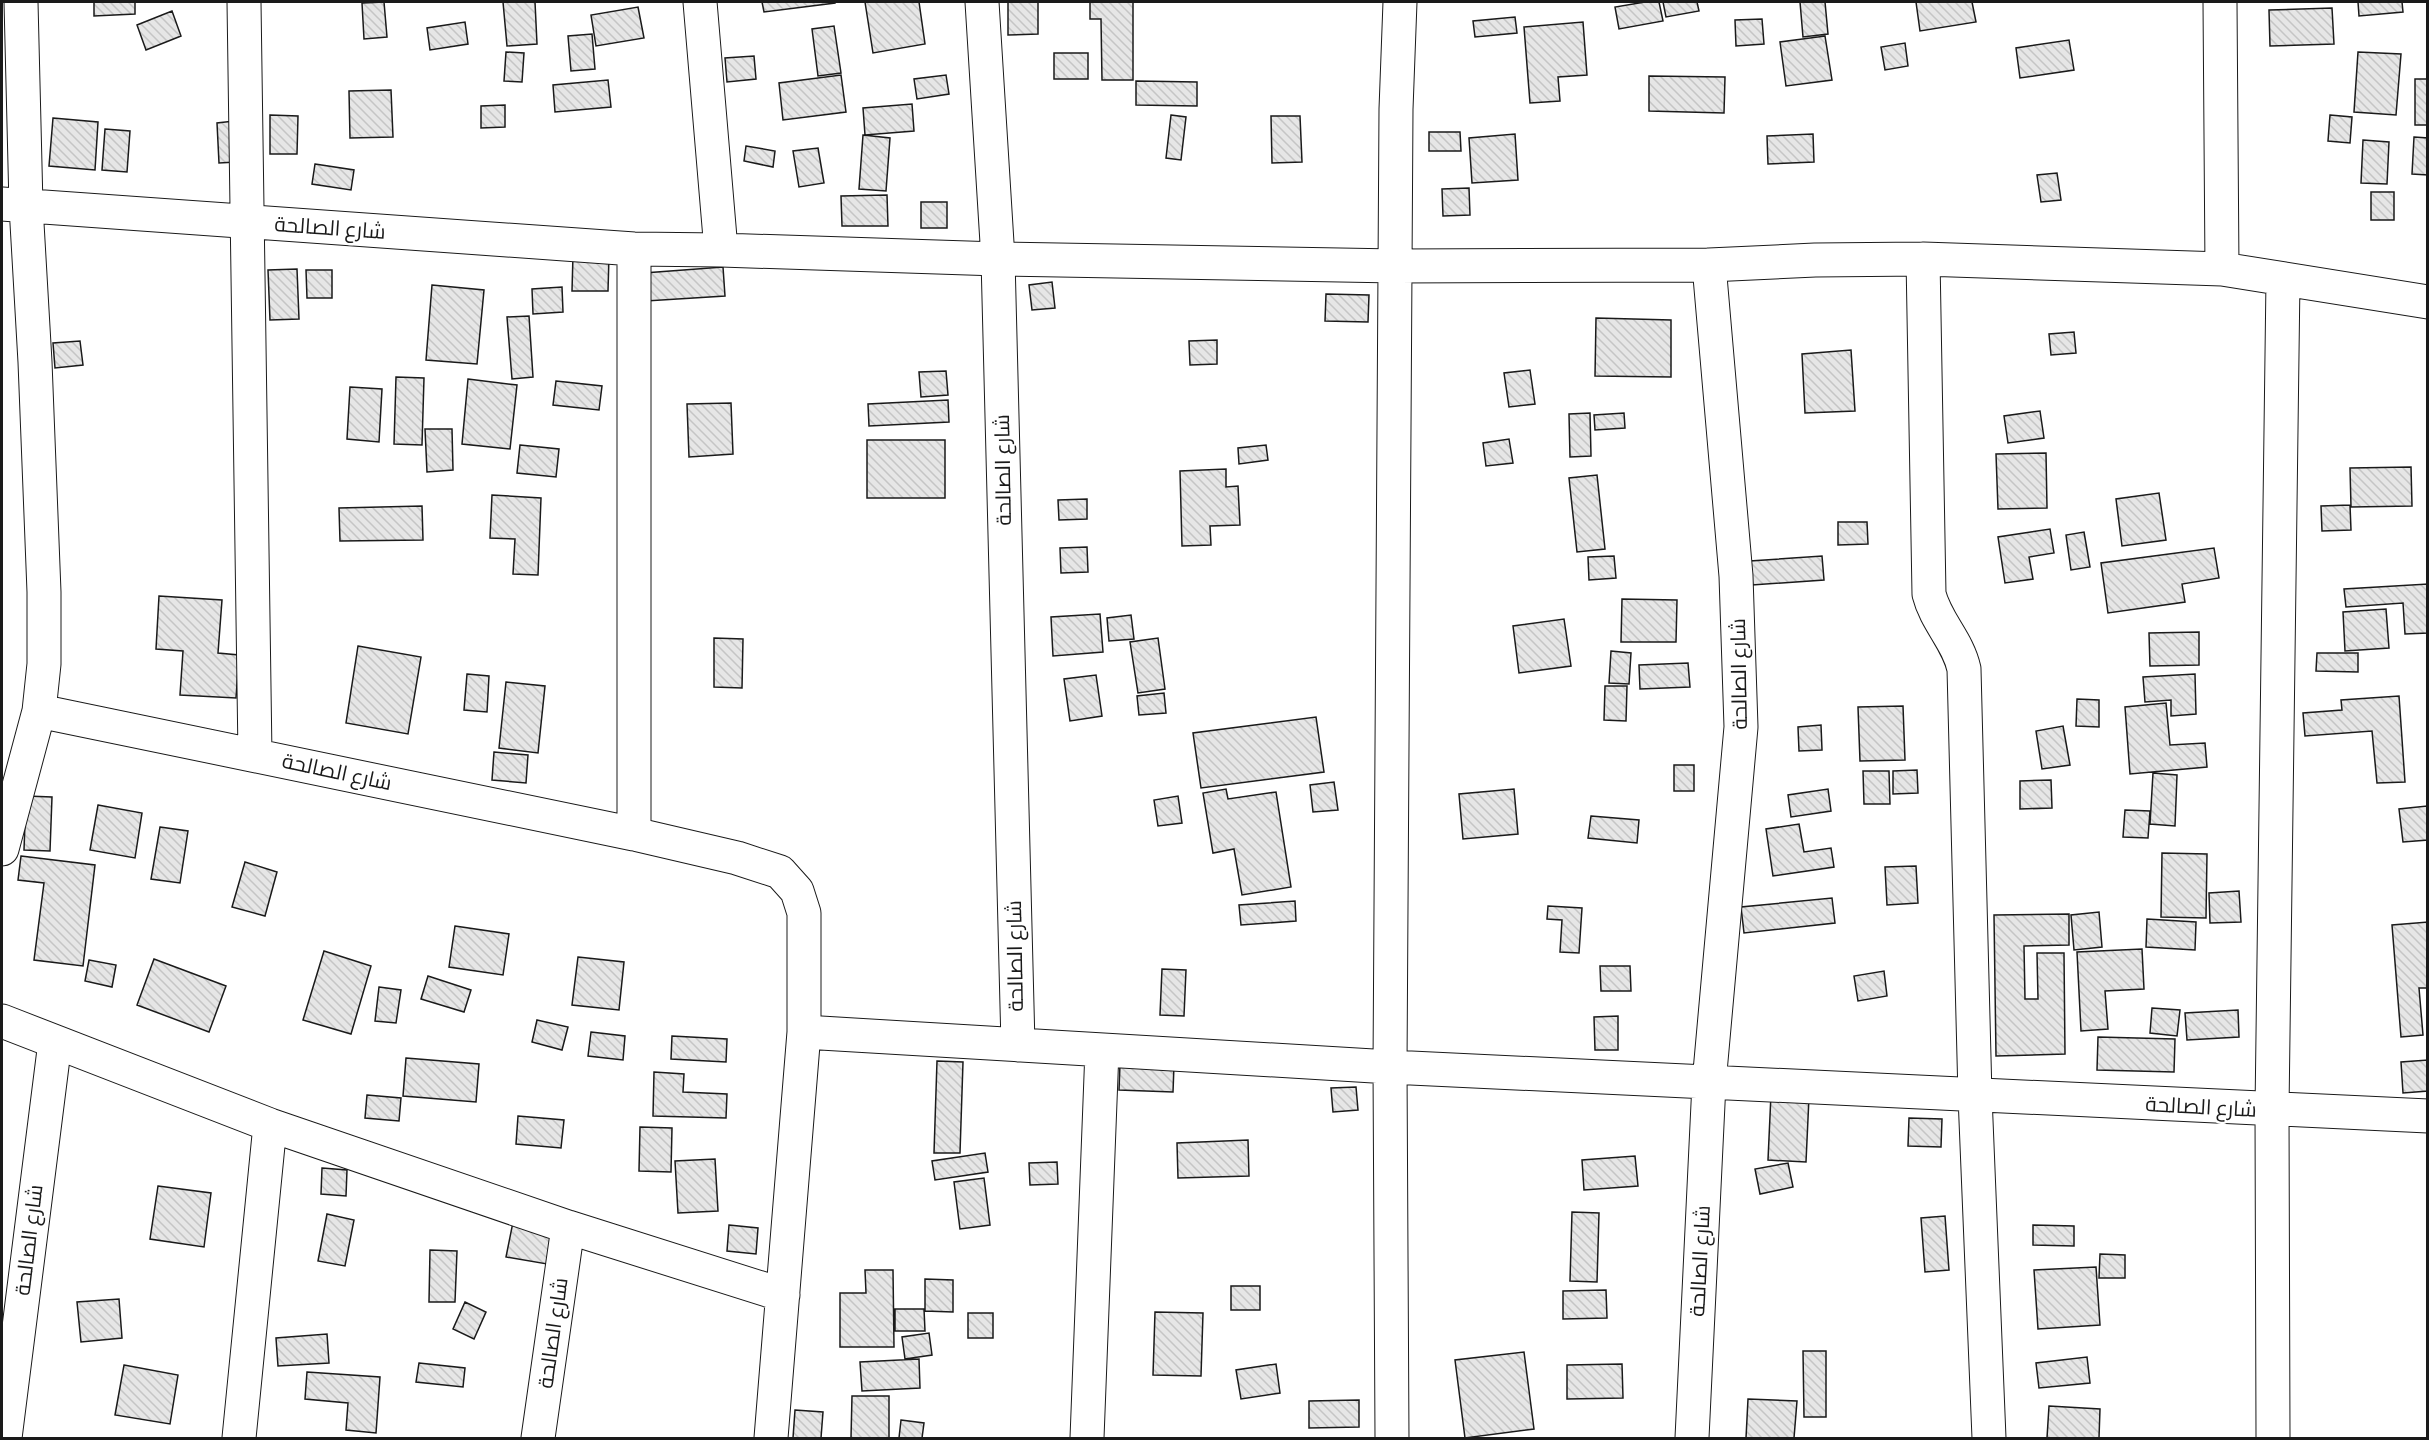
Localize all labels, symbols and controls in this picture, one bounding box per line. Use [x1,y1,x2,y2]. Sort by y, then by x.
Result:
street label: شارع الصالحة [273,207,387,247]
street label: شارع الصالحة [985,414,1019,526]
street label: شارع الصالحة [1721,618,1755,730]
street label: شارع الصالحة [279,744,395,798]
street label: شارع الصالحة [997,900,1031,1012]
street label: شارع الصالحة [2145,1087,2258,1125]
street label: شارع الصالحة [5,1183,51,1297]
street label: شارع الصالحة [1680,1204,1718,1317]
street label: شارع الصالحة [528,1275,576,1390]

